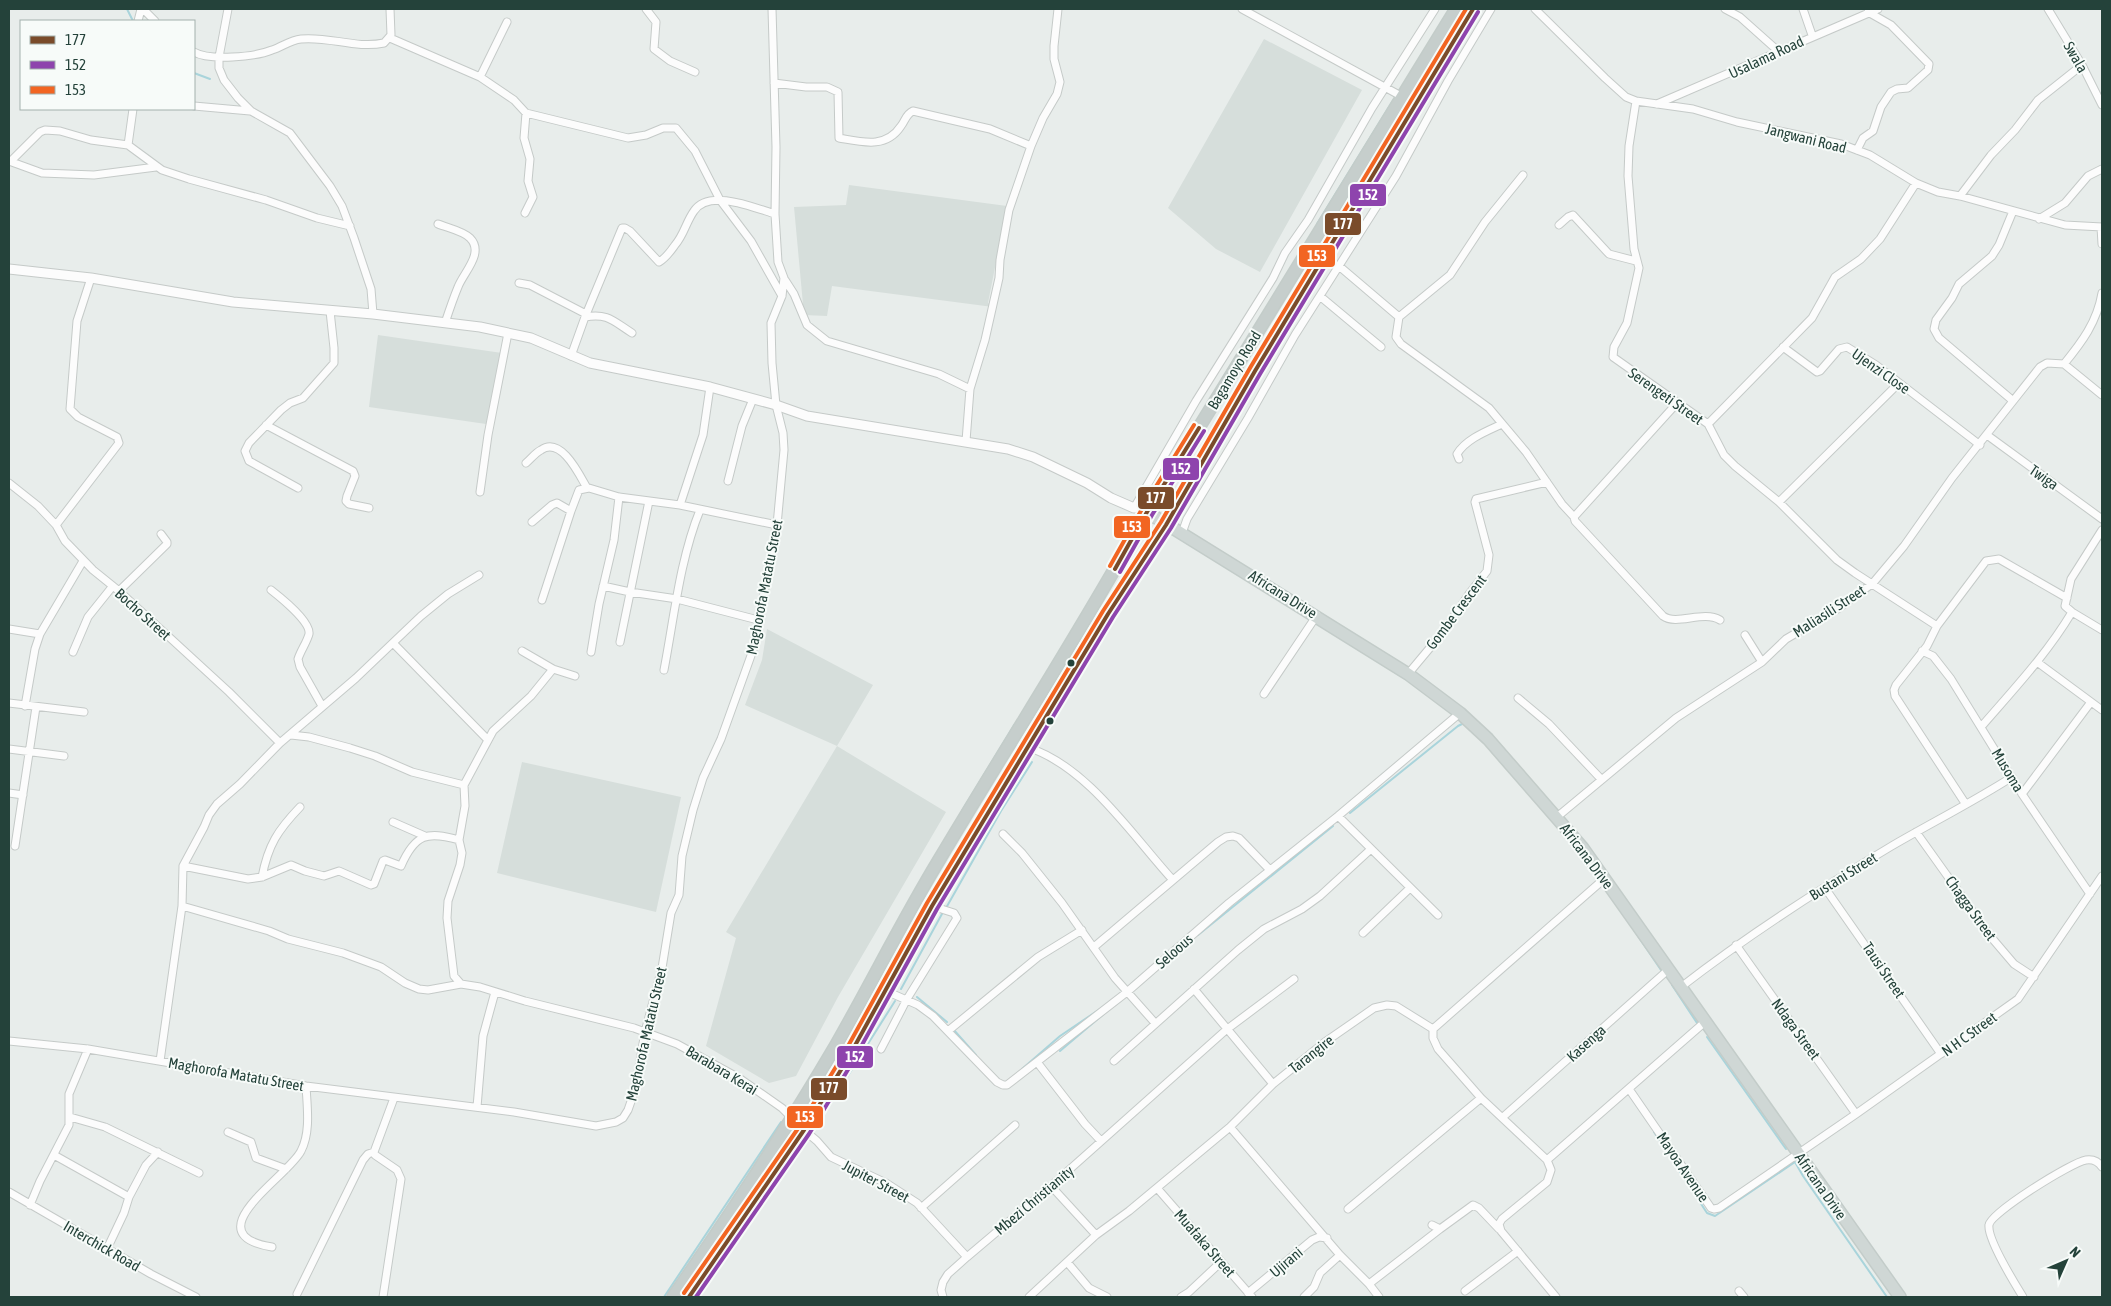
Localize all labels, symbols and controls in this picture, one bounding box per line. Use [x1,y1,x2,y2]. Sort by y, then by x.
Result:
legend [20,20,195,110]
text: 177 [65,31,86,48]
street label: Usalama Road [1726,32,1806,82]
street label: Swala [2060,39,2092,76]
text: 152 [65,56,86,73]
text: 153 [65,81,86,98]
street label: Jangwani Road [1764,120,1848,156]
line badge: 152 [1349,183,1387,207]
text: 152 [1358,187,1378,203]
line badge: 177 [1324,212,1362,236]
text: 177 [1333,216,1353,232]
line badge: 153 [1298,244,1336,268]
text: 153 [1307,248,1327,264]
street label: Bagamoyo Road [1204,328,1264,412]
street label: Ujenzi Close [1849,345,1913,397]
street label: Serengeti Street [1625,364,1707,428]
line badge: 152 [1162,457,1200,481]
text: 152 [1171,461,1191,477]
street label: Twiga [2026,461,2062,493]
line badge: 177 [1137,486,1175,510]
text: 177 [1146,490,1166,506]
line badge: 153 [1113,515,1151,539]
street label: Maghorofa Matatu Street [743,518,785,656]
text: 153 [1122,519,1142,535]
street label: Africana Drive [1246,566,1320,622]
street label: Gombe Crescent [1422,571,1490,653]
street label: Maliasili Street [1790,581,1868,641]
street label: Bocho Street [112,585,174,643]
unlabelled marker [1066,658,1076,668]
unlabelled marker [1045,716,1055,726]
street label: Musoma [1989,745,2028,795]
street label: Africana Drive [1557,820,1617,892]
street label: Bustani Street [1806,848,1880,904]
street label: Chagga Street [1942,873,2000,943]
street label: Seloous [1152,930,1196,972]
street label: Tausi Street [1859,939,1909,1001]
street label: Maghorofa Matatu Street [622,965,670,1103]
street label: Ndaga Street [1768,995,1824,1063]
street label: N H C Street [1938,1008,2000,1060]
street label: Kasenga [1563,1021,1609,1065]
street label: Tarangire [1285,1031,1337,1077]
street label: Barabara Kerai [683,1042,761,1098]
line badge: 152 [836,1045,874,1069]
text: 152 [845,1049,865,1065]
street label: Maghorofa Matatu Street [167,1054,305,1094]
line badge: 177 [810,1077,848,1101]
text: 177 [819,1080,839,1096]
line badge: 153 [786,1105,824,1129]
text: 153 [795,1109,815,1125]
street label: Mayoa Avenue [1653,1129,1713,1205]
street label: Africana Drive [1792,1149,1850,1223]
street label: Jupiter Street [840,1156,912,1206]
street label: Mbezi Christianity [991,1162,1077,1238]
street label: Muafaka Street [1171,1206,1239,1280]
street label: Interchick Road [61,1217,143,1275]
north arrow [2041,1236,2091,1286]
street label: Ujirani [1266,1243,1306,1281]
text: N [2067,1243,2084,1260]

